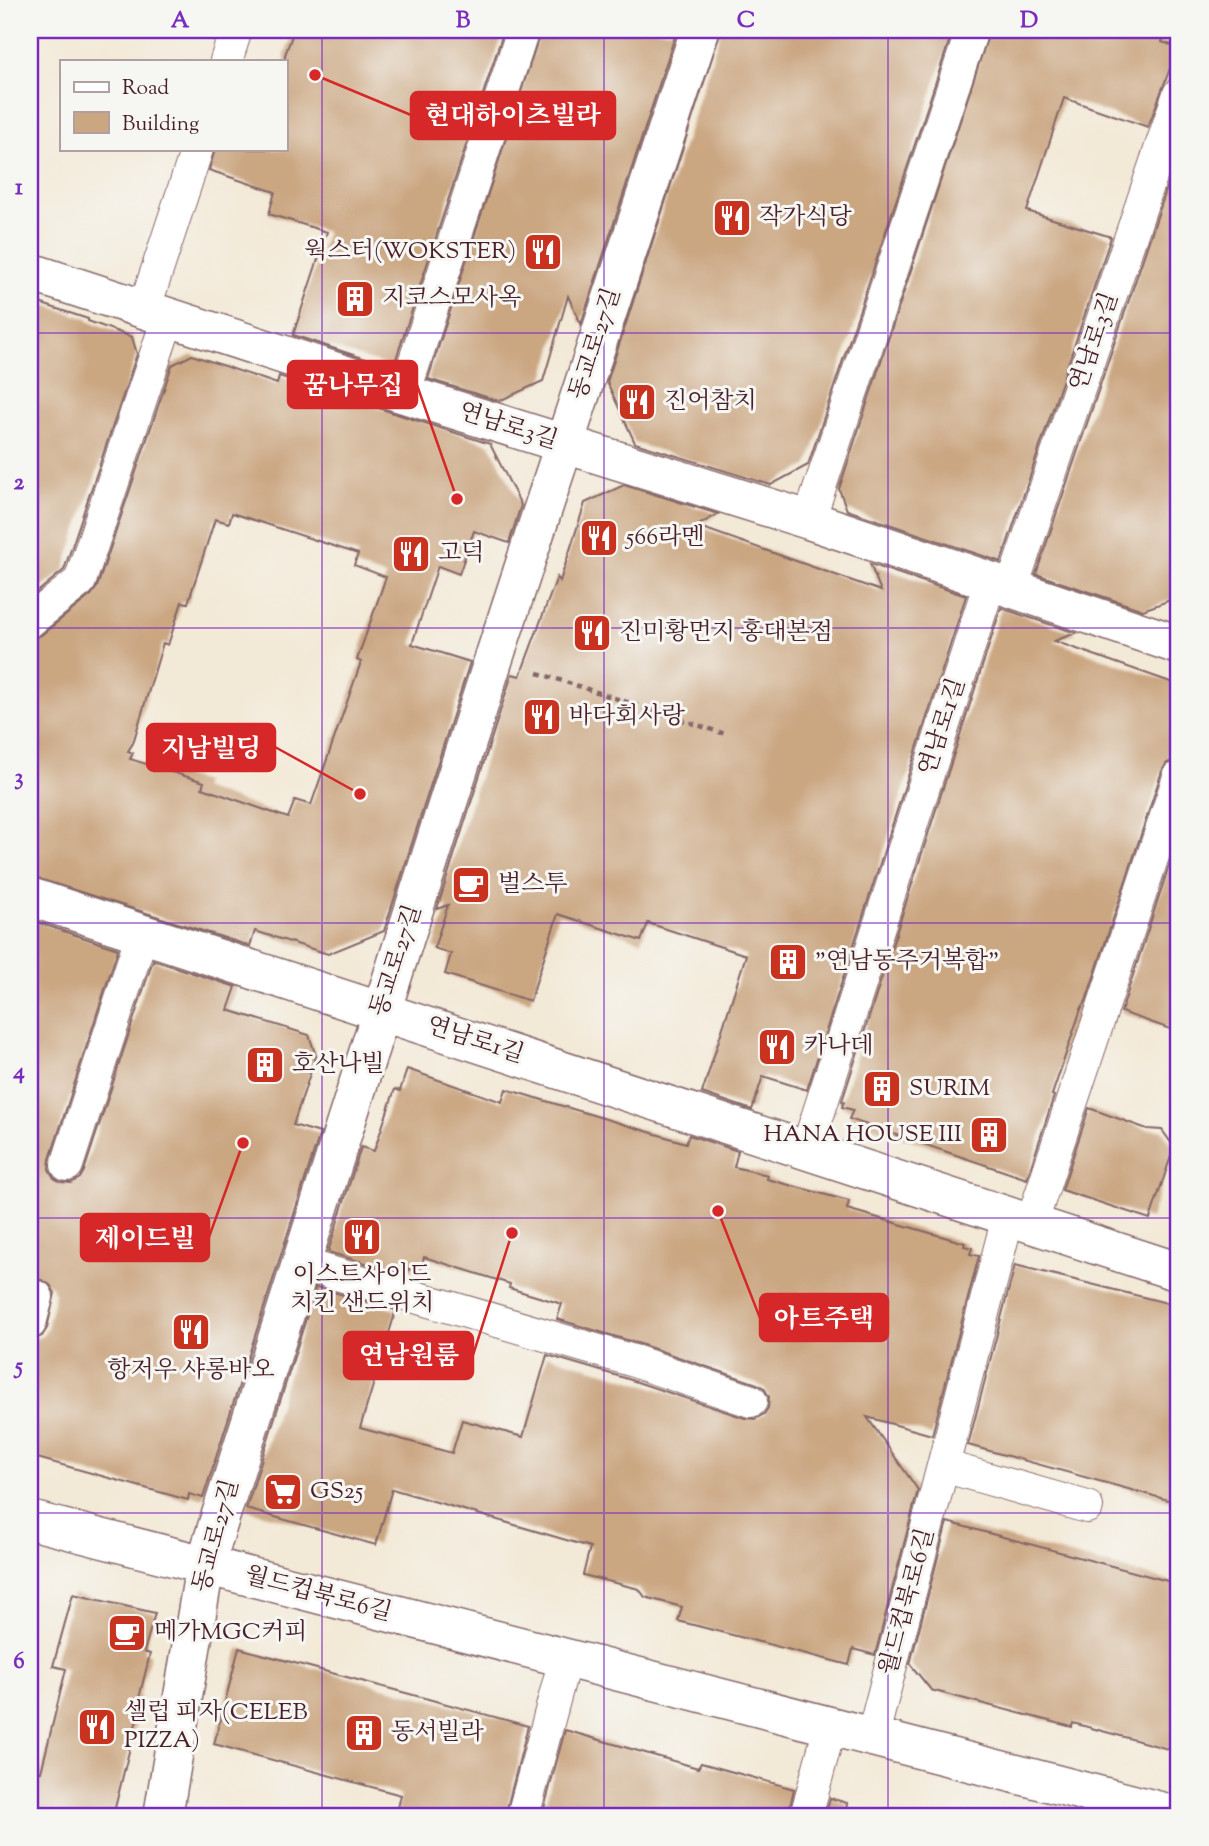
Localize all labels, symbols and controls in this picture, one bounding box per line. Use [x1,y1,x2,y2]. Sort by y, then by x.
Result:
text: A [171,5,190,38]
text: B [456,5,471,38]
text: C [737,5,755,38]
text: D [1020,5,1038,38]
legend [60,60,287,150]
text: Road [122,74,169,104]
callout: 현대하이츠빌라 [411,92,615,139]
text: 현대하이츠빌라 [425,99,602,136]
text: Building [122,110,199,140]
text: 1 [15,172,23,205]
restaurant icon: 작가식당 [711,197,753,239]
place label: 작가식당 [759,201,853,235]
restaurant icon: 웍스터(WOKSTER) [522,231,564,273]
place label: 웍스터(WOKSTER) [304,235,516,269]
building icon: 지코스모사옥 [334,278,376,320]
place label: 지코스모사옥 [382,282,521,316]
street label: 동교로27길 [562,284,630,404]
street label: 연남로3길 [1062,288,1128,396]
callout: 꿈나무집 [288,361,417,408]
text: 꿈나무집 [303,369,403,406]
restaurant icon: 진어참치 [616,381,658,423]
place label: 진어참치 [664,385,757,419]
street label: 연남로3길 [454,395,562,459]
text: 2 [14,467,25,500]
restaurant icon: 566라멘 [578,517,620,559]
place label: 566라멘 [624,521,704,555]
restaurant icon: 고덕 [390,533,432,575]
place label: 고덕 [438,537,484,571]
restaurant icon: 진미황먼지 홍대본점 [571,612,613,654]
place label: 진미황먼지 홍대본점 [619,616,833,650]
street label: 연남로1길 [911,674,975,780]
restaurant icon: 바다회사랑 [521,696,563,738]
place label: 바다회사랑 [569,700,686,734]
callout: 지남빌딩 [147,724,275,771]
text: 지남빌딩 [161,732,261,769]
text: 3 [14,762,24,795]
cafe icon: 벌스투 [450,864,492,906]
place label: 벌스투 [498,868,568,902]
street label: 동교로27길 [363,901,431,1021]
building icon: "연남동주거복합" [767,941,809,983]
place label: "연남동주거복합" [815,945,999,979]
street label: 연남로1길 [422,1009,528,1073]
restaurant icon: 카나데 [756,1026,798,1068]
place label: 카나데 [804,1030,874,1064]
building icon: 호산나빌 [244,1044,286,1086]
place label: 호산나빌 [292,1048,385,1082]
text: 4 [12,1056,25,1089]
building icon: SURIM [861,1068,903,1110]
place label: SURIM [909,1072,990,1106]
building icon: HANA HOUSE III [968,1114,1010,1156]
place label: HANA HOUSE III [764,1118,962,1152]
callout: 제이드빌 [81,1214,209,1261]
restaurant icon: 이스트사이드 치킨 샌드위치 [341,1216,383,1258]
text: 제이드빌 [95,1222,195,1259]
place label: 이스트사이드 치킨 샌드위치 [290,1259,434,1321]
callout: 아트주택 [760,1294,888,1341]
text: 아트주택 [774,1302,874,1339]
restaurant icon: 항저우 샤롱바오 [170,1311,212,1353]
callout: 연남원룸 [344,1332,473,1379]
text: 연남원룸 [359,1339,459,1376]
text: 5 [13,1351,23,1384]
place label: 항저우 샤롱바오 [107,1354,275,1388]
supermarket icon: GS25 [262,1471,304,1513]
place label: GS25 [310,1475,363,1509]
street label: 동교로27길 [186,1476,248,1596]
street label: 월드컵북로6길 [872,1525,944,1679]
street label: 월드컵북로6길 [241,1559,395,1631]
cafe icon: 메가MGC커피 [106,1612,148,1654]
place label: 메가MGC커피 [154,1616,307,1650]
text: 6 [13,1646,25,1679]
place label: 셀럽 피자(CELEB PIZZA) [124,1696,308,1758]
restaurant icon: 셀럽 피자(CELEB PIZZA) [76,1706,118,1748]
building icon: 동서빌라 [343,1712,385,1754]
place label: 동서빌라 [391,1716,485,1750]

